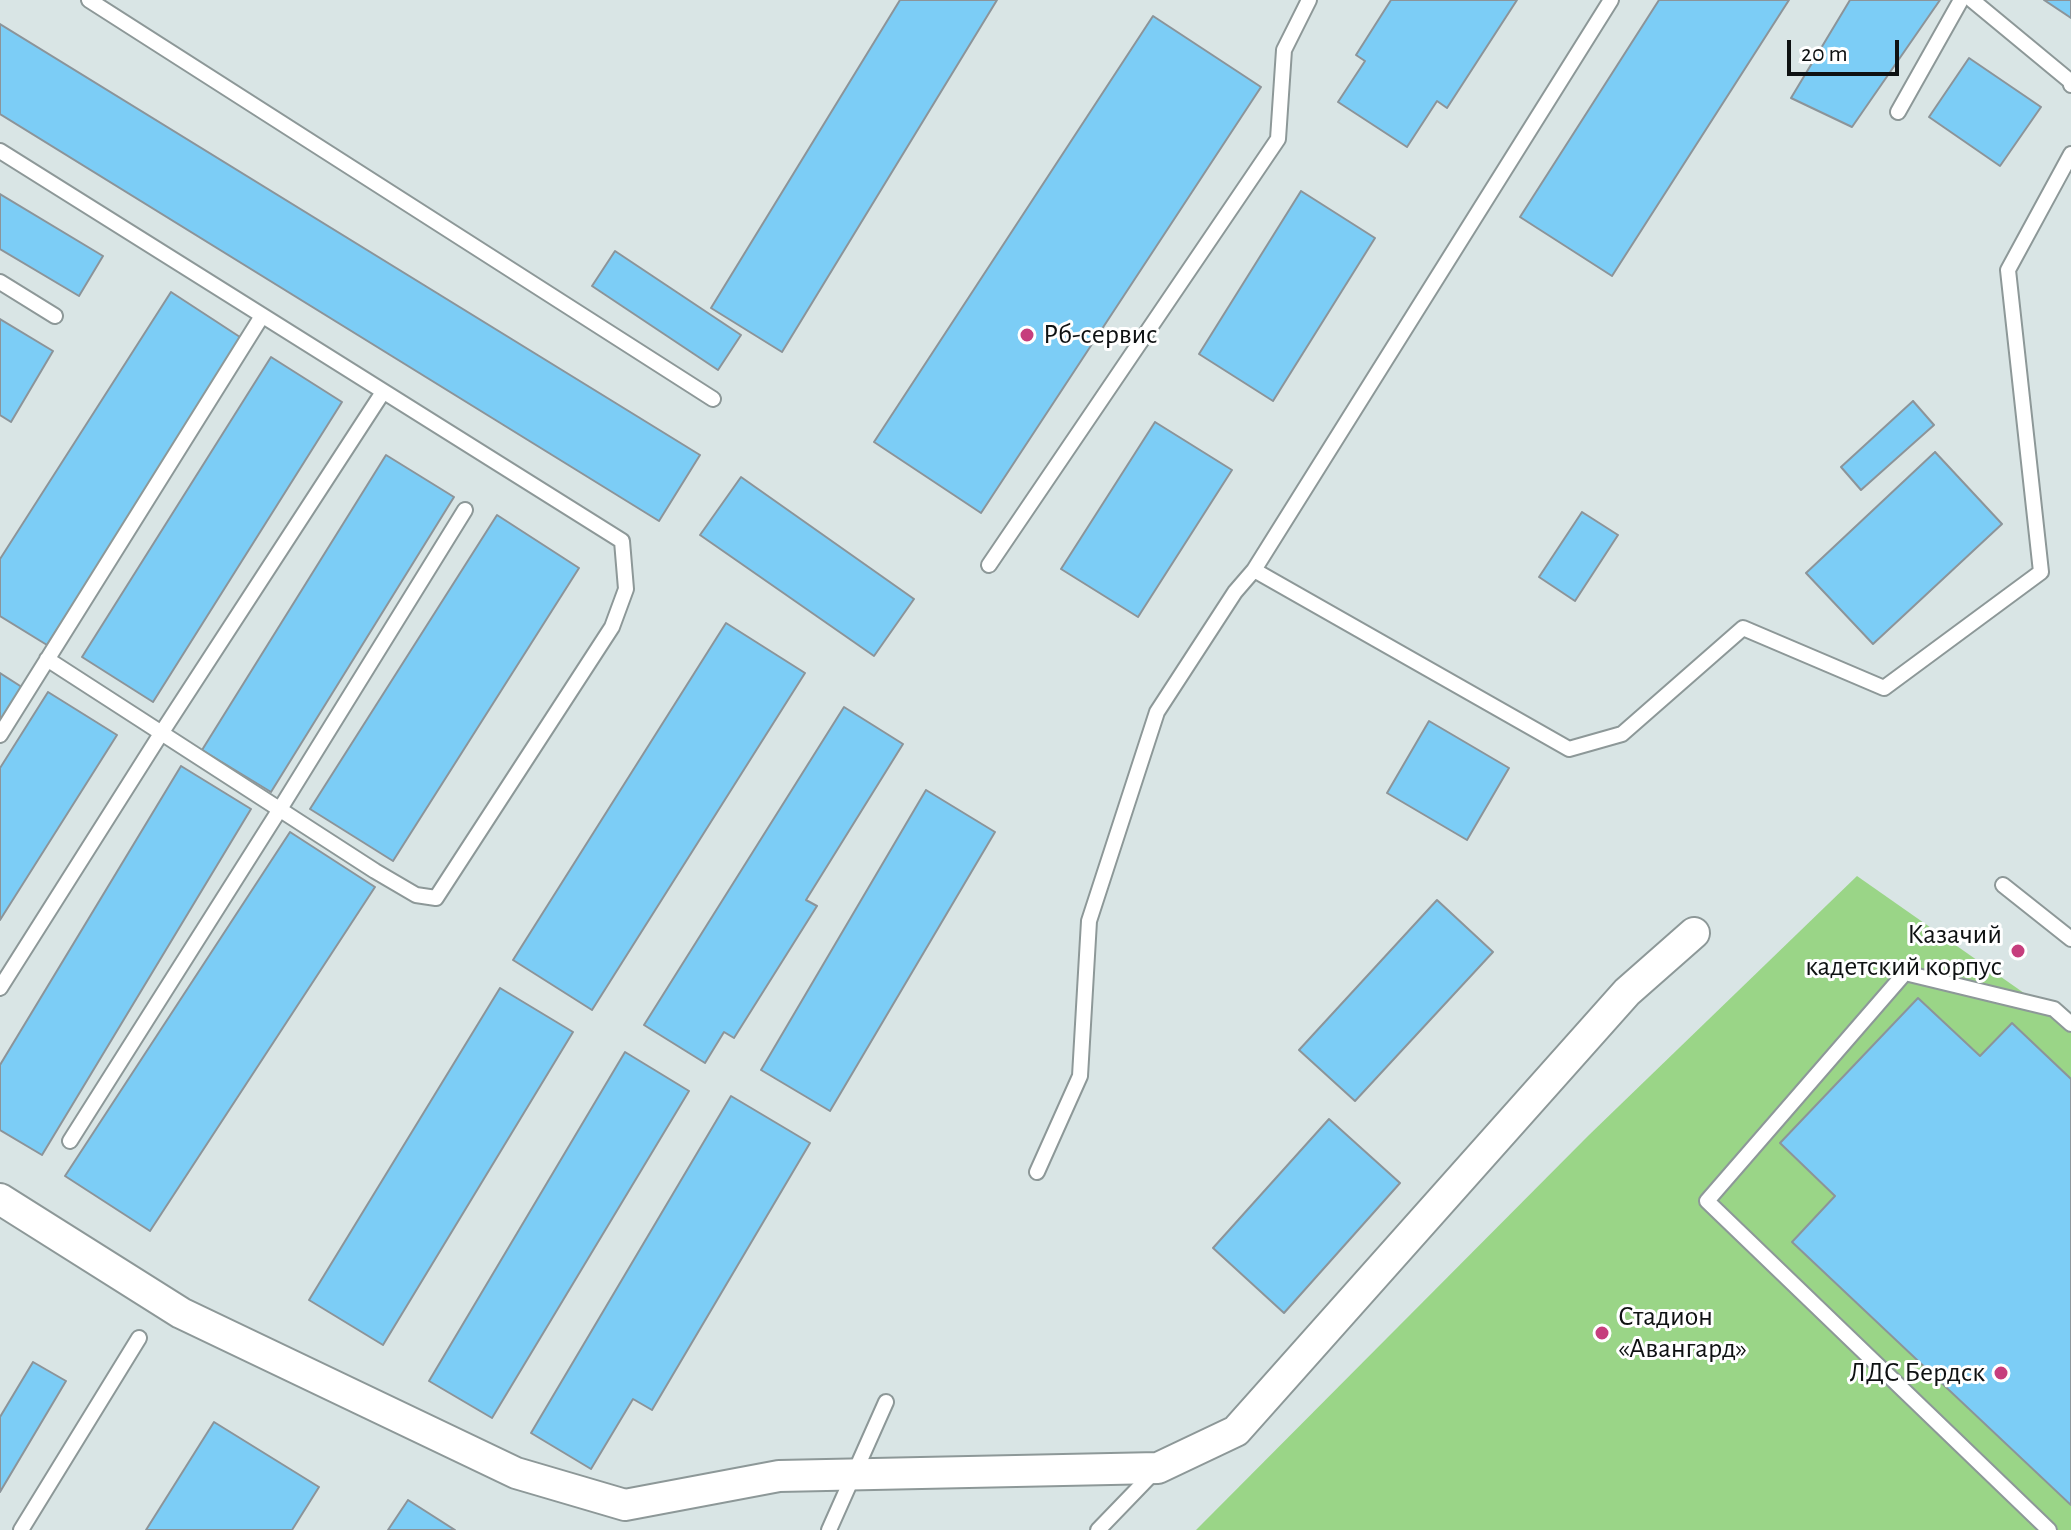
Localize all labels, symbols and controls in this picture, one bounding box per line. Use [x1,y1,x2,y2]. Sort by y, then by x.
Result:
scale bar [1791,24,1903,74]
text: 20 m [1801,42,1848,66]
place label: Рб-сервис [1043,318,1158,352]
marker: Рб-сервис [1018,326,1036,344]
place label: Казачий кадетский корпус [1805,918,2002,984]
marker: Казачий кадетский корпус [2009,942,2027,960]
place label: Стадион «Авангард» [1618,1300,1747,1366]
marker: Стадион «Авангард» [1593,1324,1611,1342]
place label: ЛДС Бердск [1849,1356,1985,1390]
marker: ЛДС Бердск [1992,1364,2010,1382]

